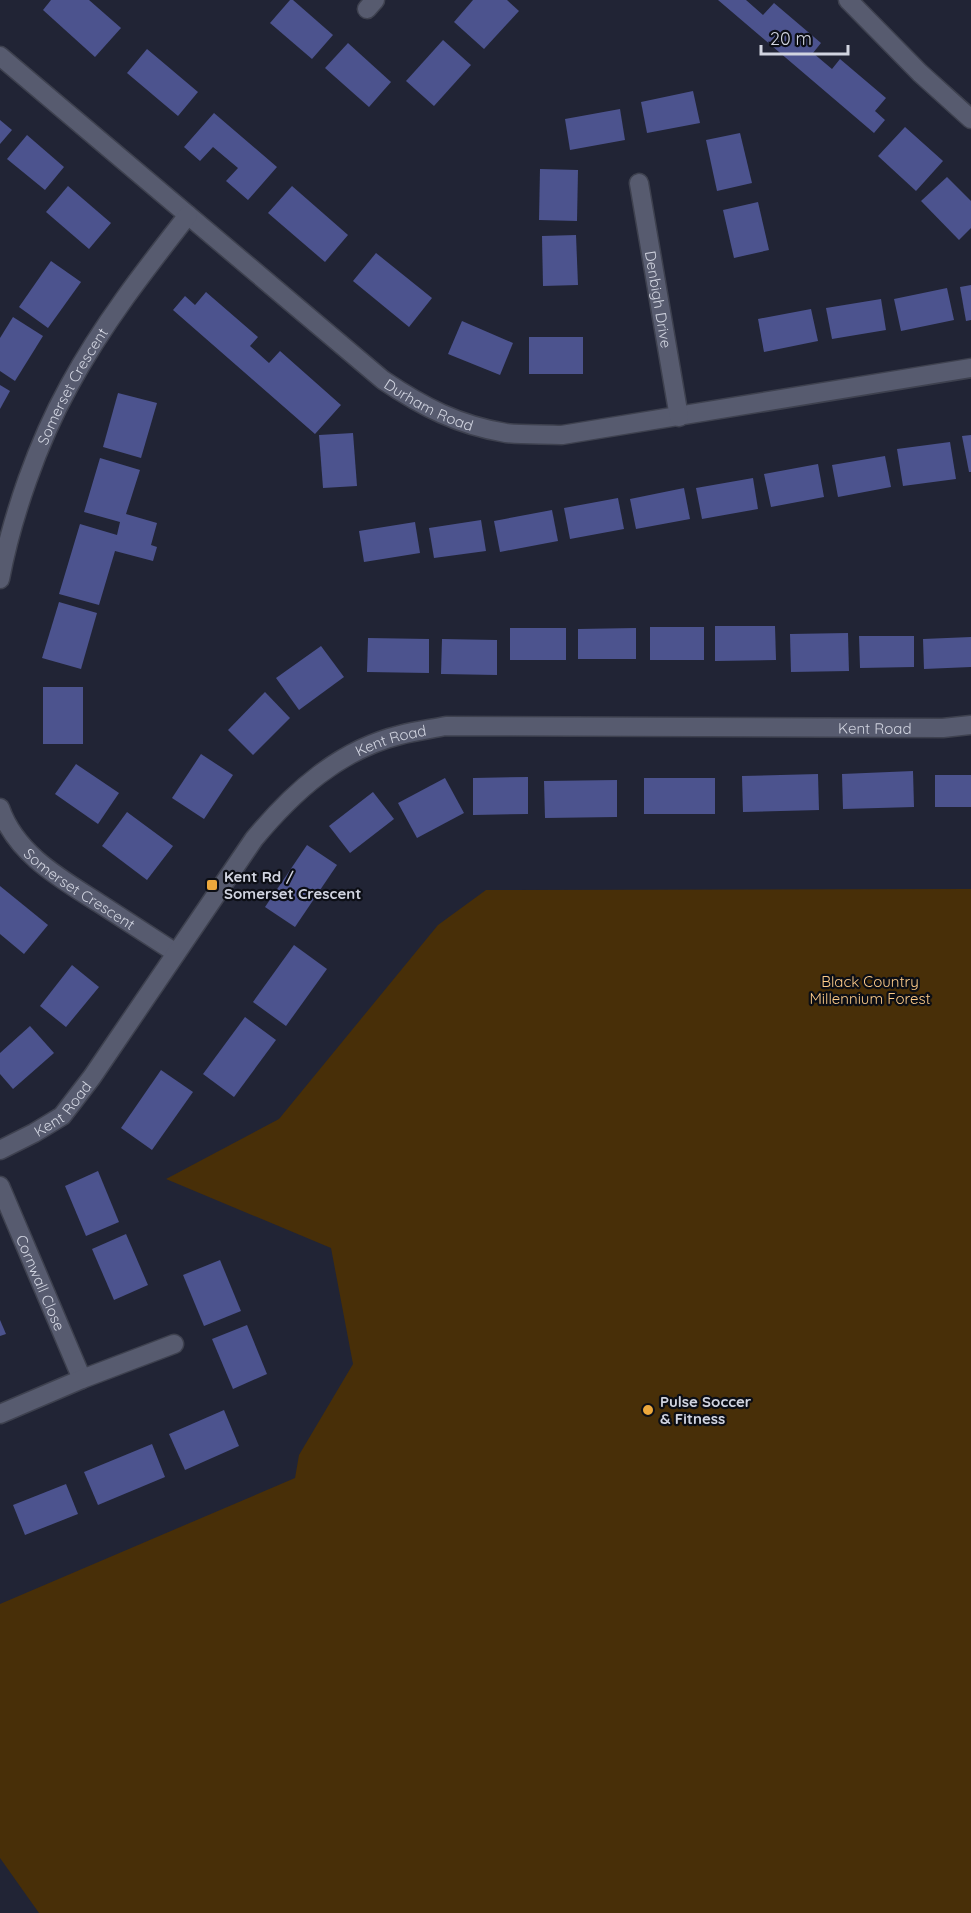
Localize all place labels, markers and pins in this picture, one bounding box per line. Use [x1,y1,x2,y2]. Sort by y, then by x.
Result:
place label: Kent Rd / Somerset Crescent [224,867,361,903]
marker: Kent Rd / Somerset Crescent [205,878,219,892]
place label: Pulse Soccer & Fitness [660,1392,752,1428]
marker: Pulse Soccer & Fitness [641,1403,655,1417]

